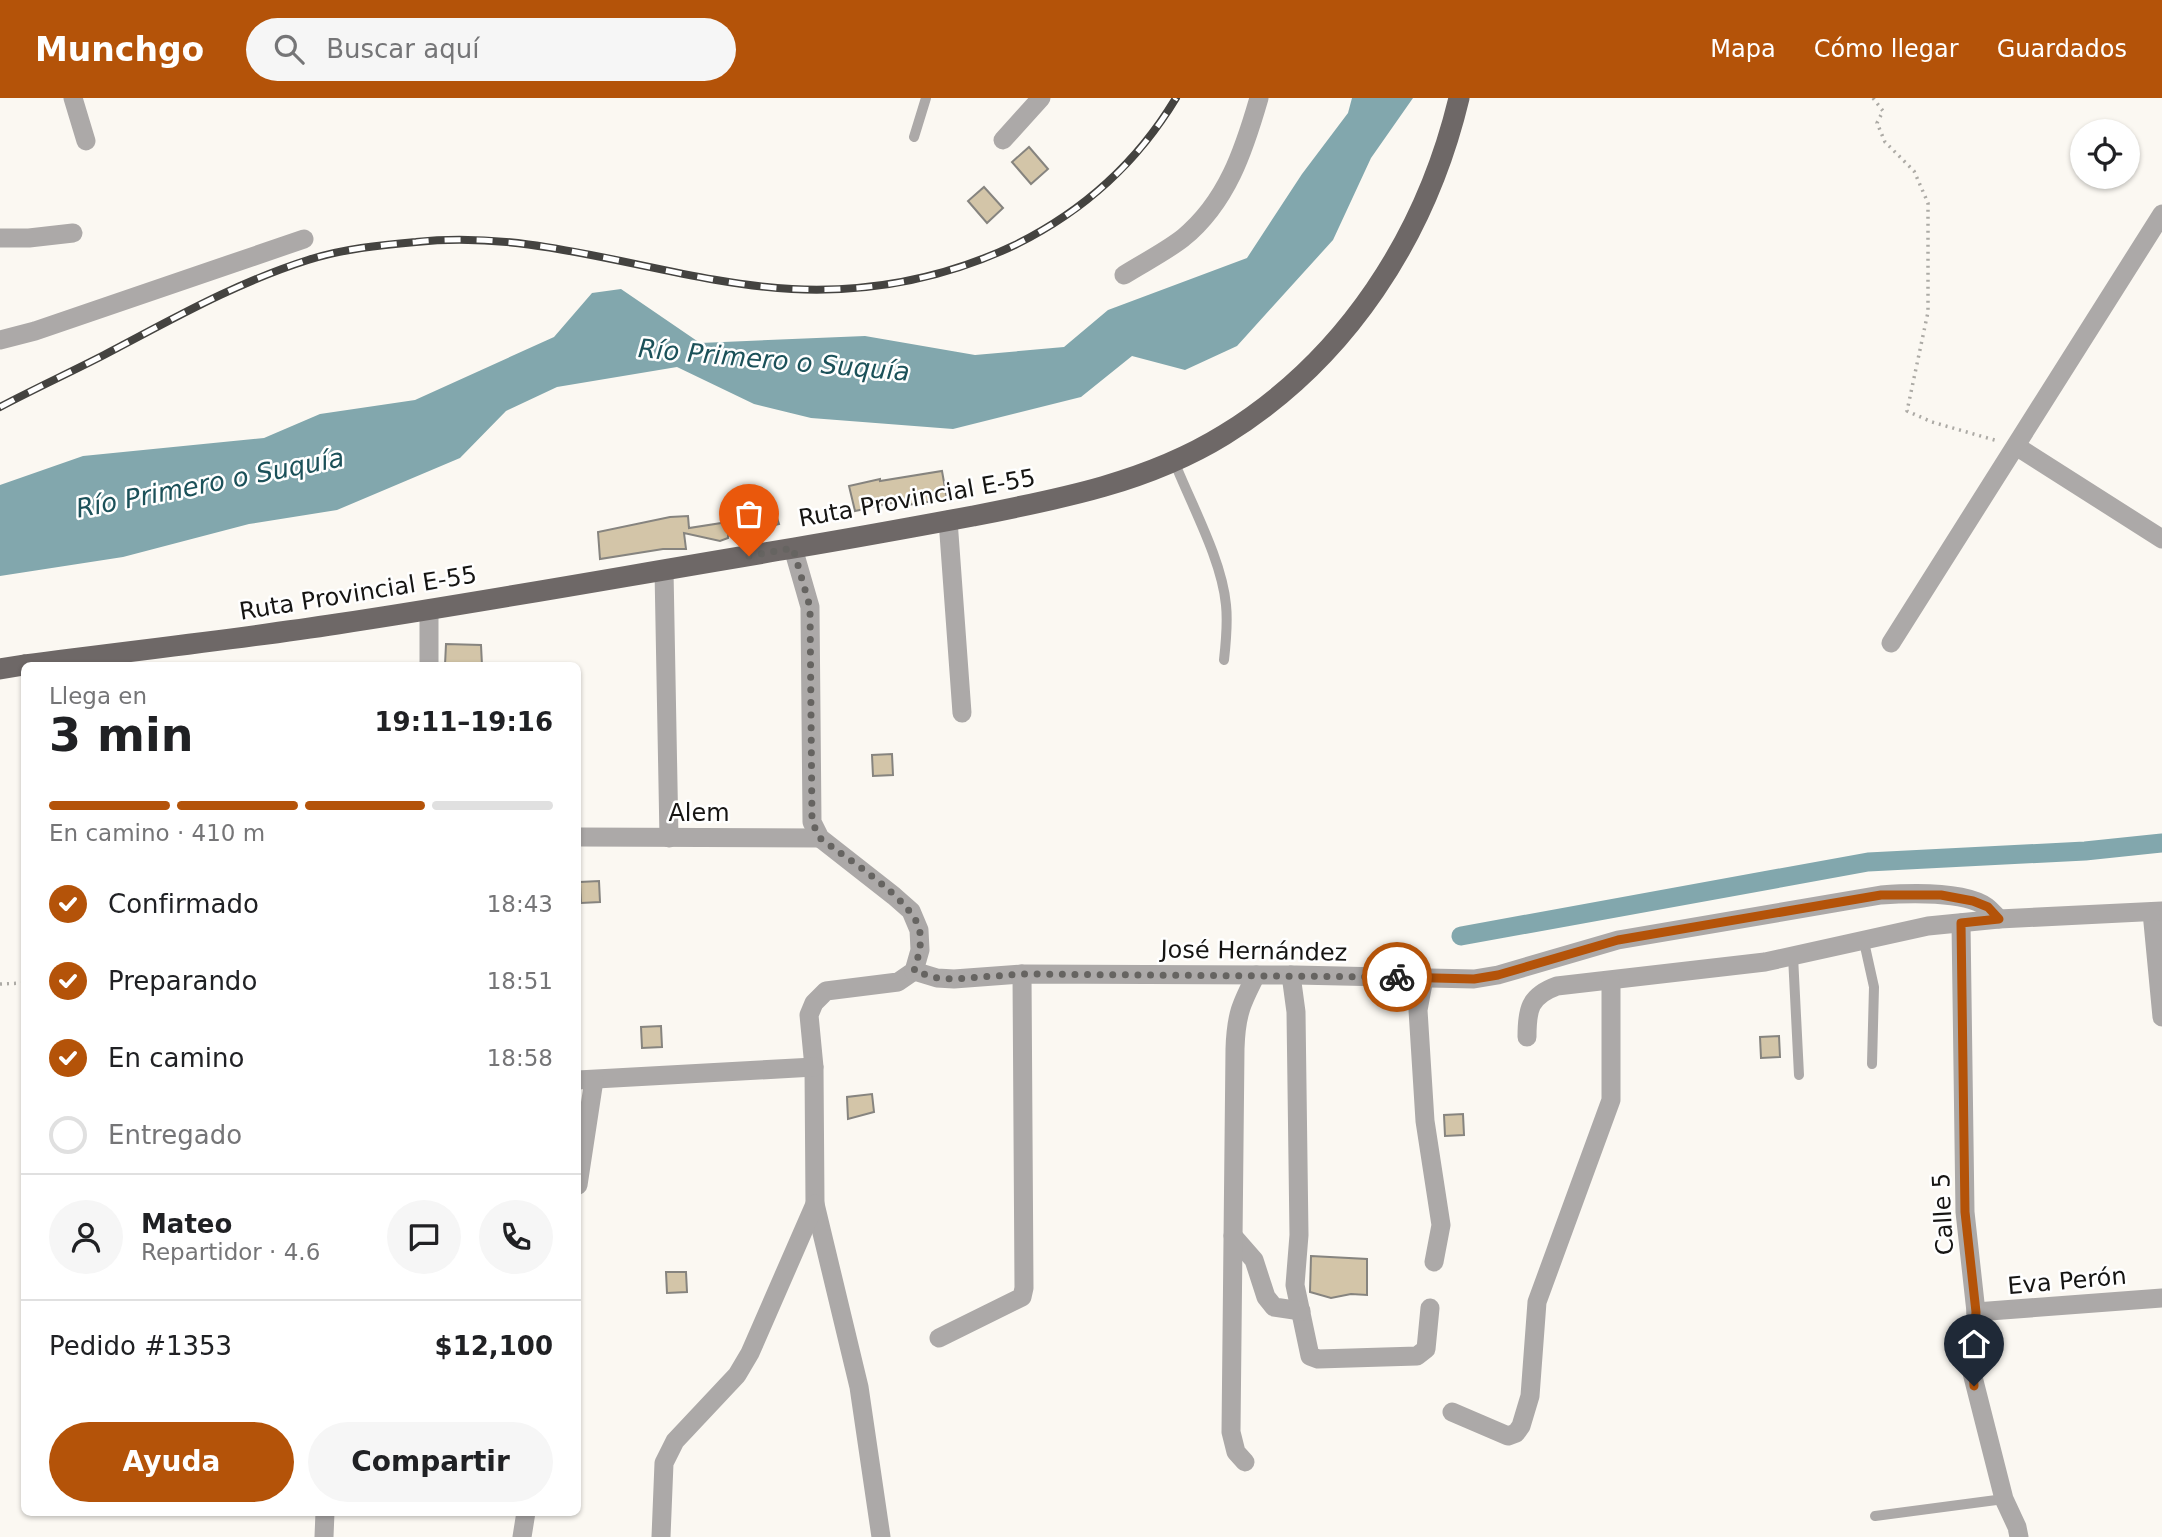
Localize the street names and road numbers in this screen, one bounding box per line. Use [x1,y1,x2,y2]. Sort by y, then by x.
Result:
street label: Ruta Provincial E-55 [796,463,1038,533]
street label: Ruta Provincial E-55 [237,560,479,626]
street label: Alem [668,799,730,827]
street label: José Hernández [1158,935,1348,967]
street label: Calle 5 [1927,1172,1959,1256]
street label: Eva Perón [2006,1262,2128,1300]

